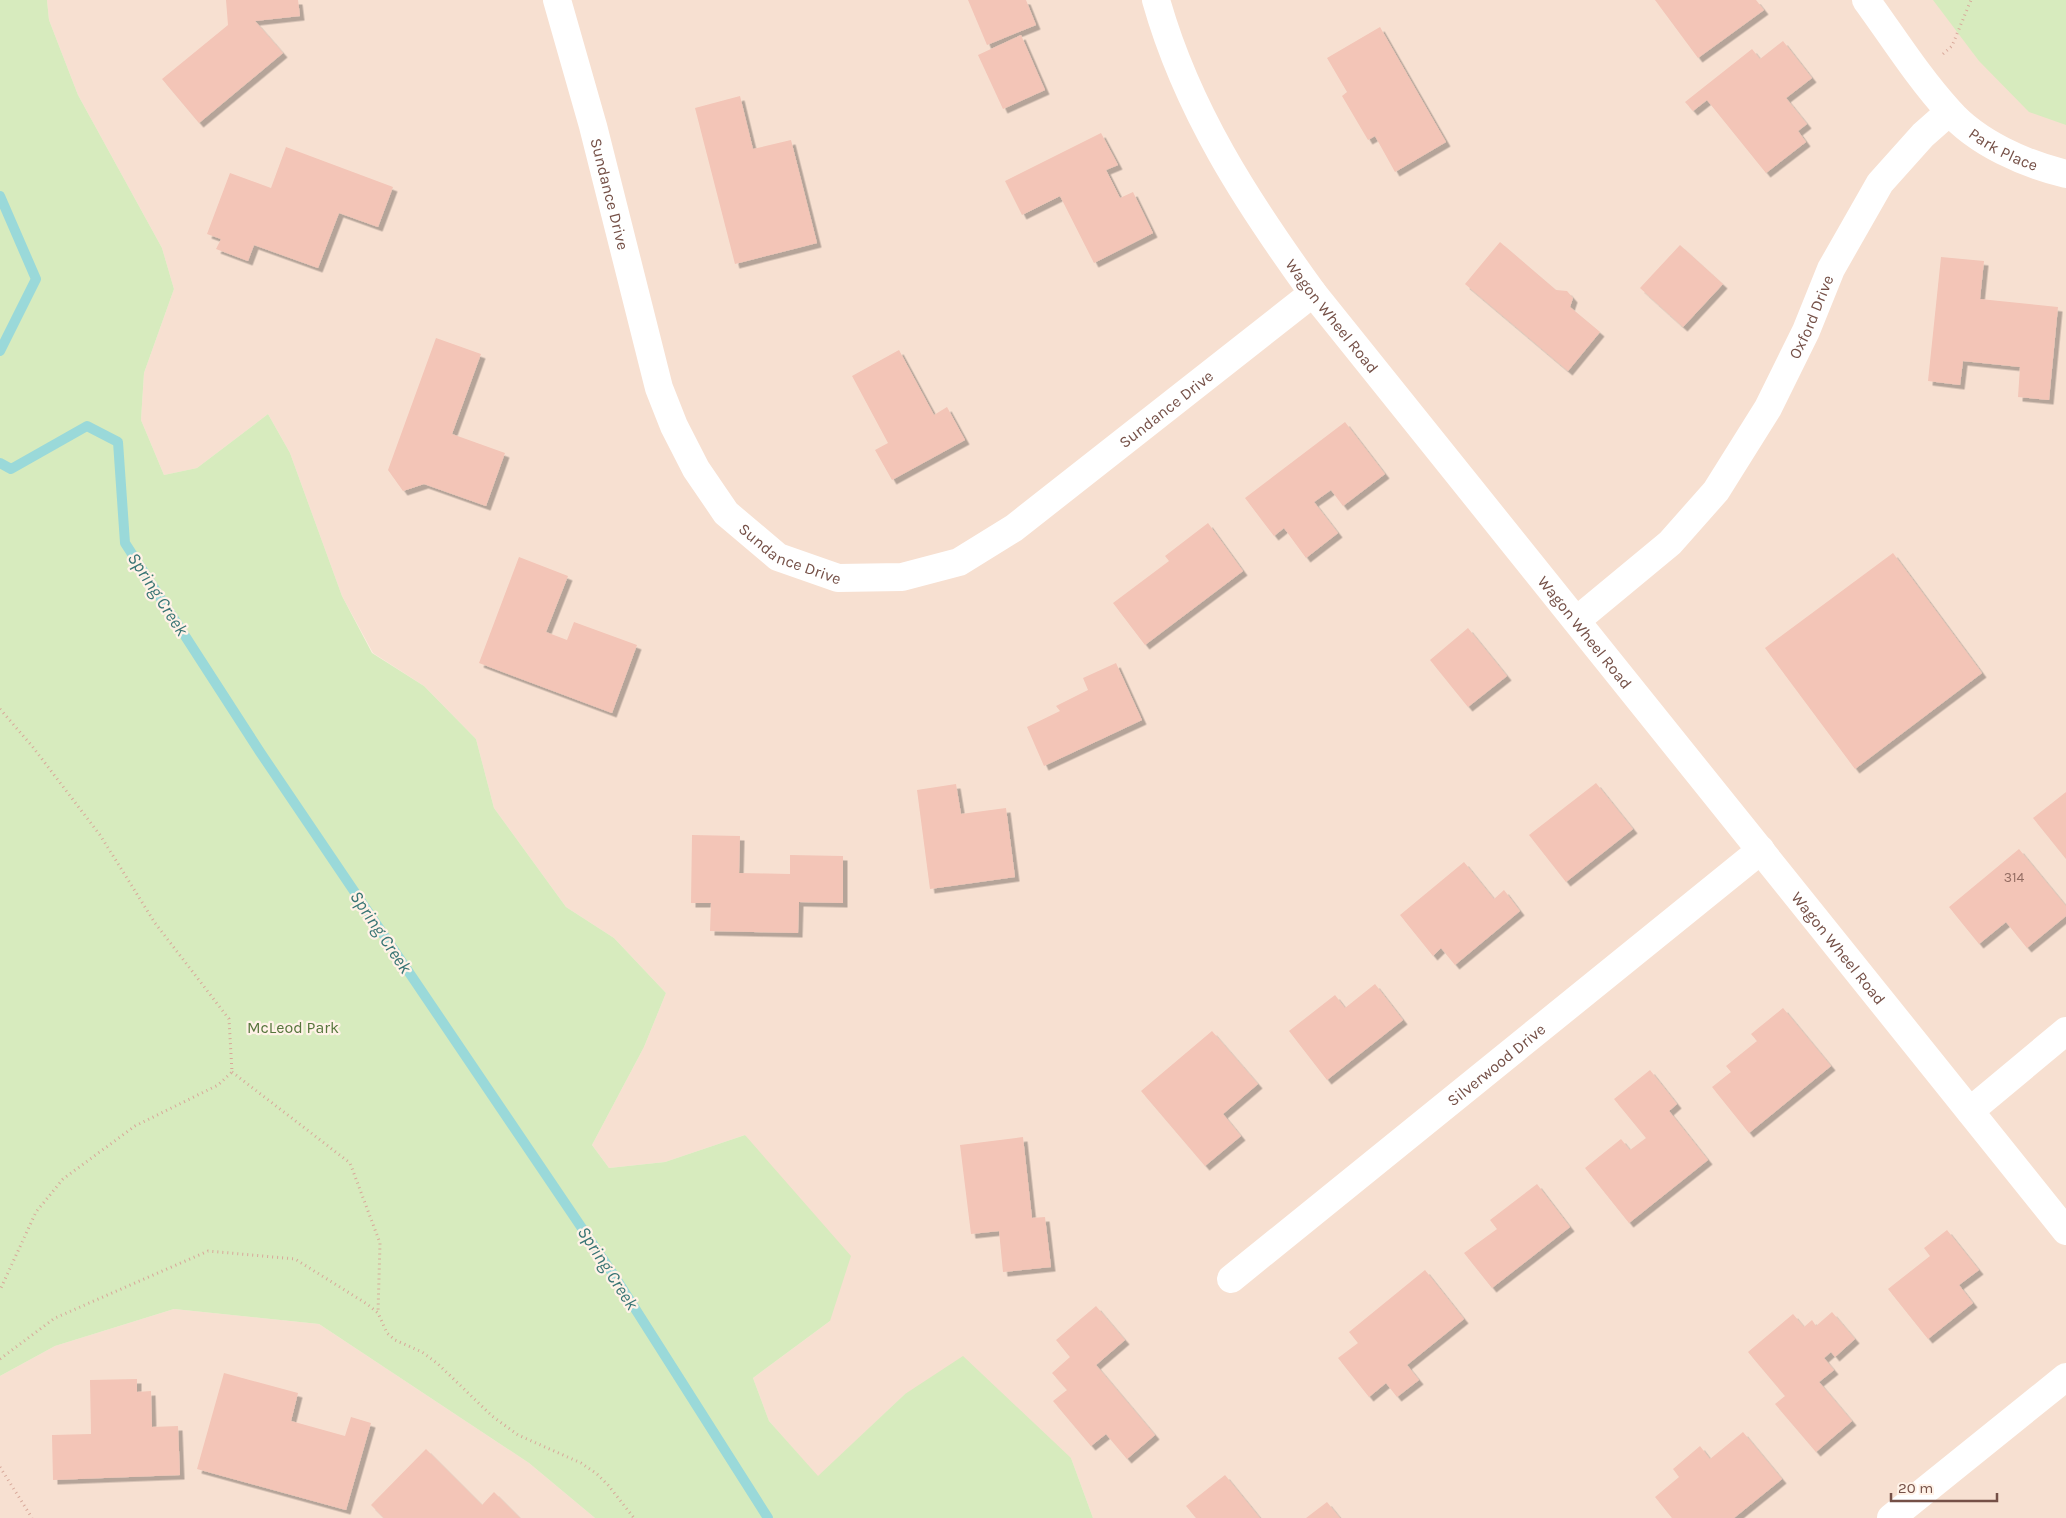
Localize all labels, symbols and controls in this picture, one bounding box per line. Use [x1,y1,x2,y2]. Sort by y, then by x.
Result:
street label: Park Place [1965,124,2040,175]
street label: Sundance Drive [586,136,633,252]
street label: Wagon Wheel Road [1282,255,1382,377]
street label: Oxford Drive [1785,272,1838,362]
street label: Sundance Drive [1115,366,1217,452]
street label: Sundance Drive [735,519,844,588]
water label: Spring Creek [123,548,194,641]
street label: Wagon Wheel Road [1534,572,1636,693]
house number: 314 [2004,869,2025,886]
water label: Spring Creek [345,886,417,978]
street label: Wagon Wheel Road [1787,888,1889,1009]
park label: McLeod Park [247,1018,339,1037]
street label: Silverwood Drive [1443,1019,1549,1110]
water label: Spring Creek [573,1222,644,1315]
scale bar [1891,1470,1997,1502]
text: 20 m [1898,1479,1933,1497]

